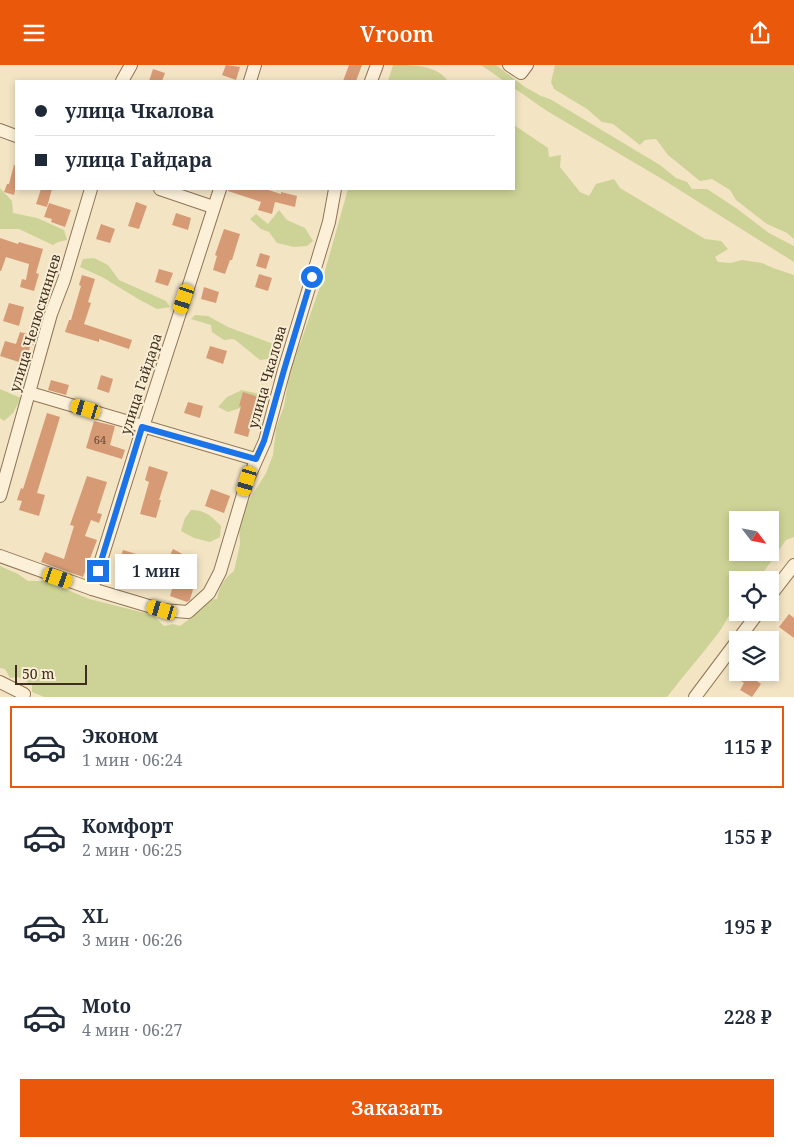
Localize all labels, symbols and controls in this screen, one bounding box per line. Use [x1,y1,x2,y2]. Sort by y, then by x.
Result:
text: Vroom [360,18,434,48]
icon: menu [20,19,48,47]
icon: share [746,19,774,47]
text: улица Чкалова [65,98,214,124]
text: улица Гайдара [65,147,212,173]
street label: улица Челюскинцев [4,251,65,394]
route start [301,266,323,288]
car [172,282,195,316]
street label: улица Чкалова [243,323,290,430]
street label: улица Гайдара [115,331,166,437]
car [69,397,102,421]
house number: 64 [94,432,106,447]
car [235,464,258,498]
north arrow [729,511,779,561]
map controls [729,511,779,681]
callout: 1 мин [116,553,198,589]
route end [87,560,109,582]
text: 1 мин [132,560,180,582]
car [41,566,74,590]
button: locate [729,571,779,621]
car [145,598,178,622]
button: layers [729,631,779,681]
scale bar [15,662,88,685]
text: 50 m [22,664,55,683]
text: Эконом [82,723,158,749]
icon: car [22,725,67,770]
text: 115 ₽ [724,734,772,760]
text: 1 мин · 06:24 [82,749,183,771]
text: Комфорт [82,813,173,839]
icon: car [22,815,67,860]
text: 155 ₽ [724,824,772,850]
text: 2 мин · 06:25 [82,839,183,861]
text: XL [82,903,108,929]
icon: car [22,905,67,950]
text: 195 ₽ [724,914,772,940]
text: 3 мин · 06:26 [82,929,183,951]
text: Moto [82,993,131,1019]
icon: car [22,995,67,1040]
text: 228 ₽ [724,1004,772,1030]
text: 4 мин · 06:27 [82,1019,183,1041]
button: Заказать [20,1079,774,1137]

